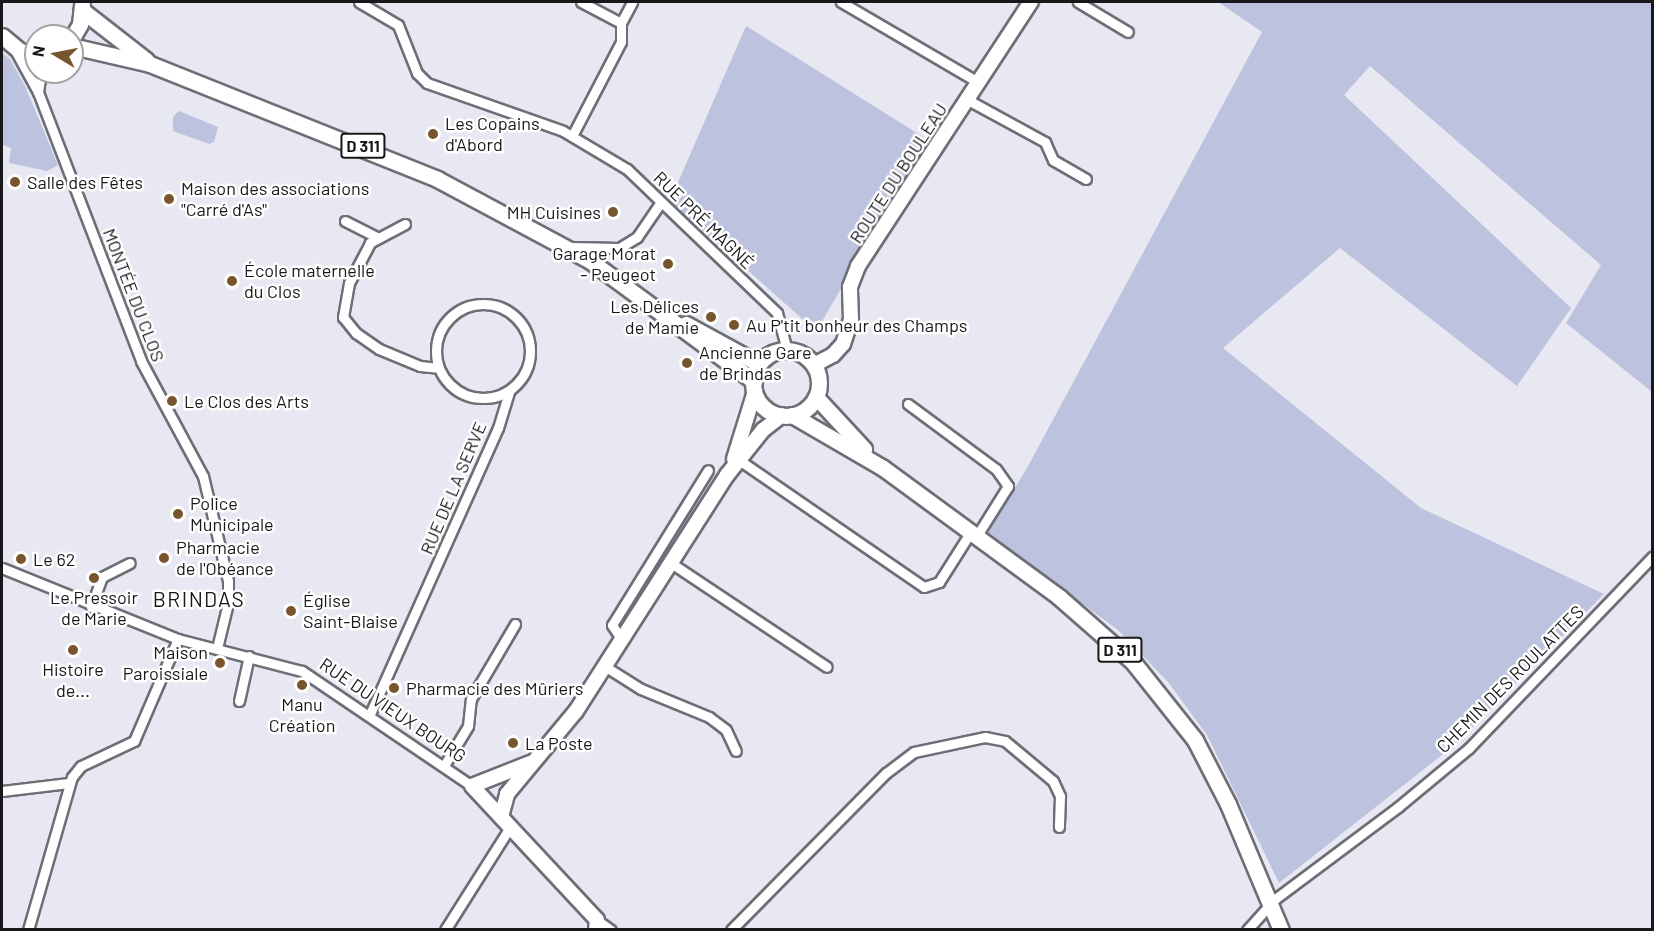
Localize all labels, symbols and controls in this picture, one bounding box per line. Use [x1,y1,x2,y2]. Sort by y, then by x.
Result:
north arrow [24,24,84,84]
text: N [27,44,48,58]
street label: ROUTE DU BOULEAU [845,99,951,247]
place label: Les Copains d'Abord [445,113,540,156]
marker: Les Copains d'Abord [426,127,440,141]
road number: D 311 [339,133,387,159]
street label: RUE PRÉ MAGNÉ [649,167,759,273]
place label: Salle des Fêtes [27,171,143,193]
marker: Salle des Fêtes [8,175,22,189]
place label: Maison des associations "Carré d'As" [181,178,369,220]
marker: Maison des associations "Carré d'As" [162,192,176,206]
place label: MH Cuisines [507,201,601,223]
marker: MH Cuisines [606,205,620,219]
street label: MONTÉE DU CLOS [99,225,169,365]
place label: Garage Morat - Peugeot [552,243,656,286]
marker: Garage Morat - Peugeot [661,257,675,271]
place label: École maternelle du Clos [244,260,375,302]
marker: École maternelle du Clos [225,274,239,288]
place label: Les Délices de Mamie [610,296,699,338]
marker: Les Délices de Mamie [704,310,718,324]
place label: Au P'tit bonheur des Champs [746,314,967,336]
marker: Au P'tit bonheur des Champs [727,318,741,332]
place label: Ancienne Gare de Brindas [699,342,812,385]
marker: Ancienne Gare de Brindas [680,356,694,370]
place label: Le Clos des Arts [184,390,309,412]
marker: Le Clos des Arts [165,394,179,408]
street label: RUE DE LA SERVE [415,419,491,557]
place label: Police Municipale [190,493,274,536]
marker: Police Municipale [171,507,185,521]
place label: Pharmacie de l'Obéance [176,537,274,580]
place label: Le 62 [33,548,75,570]
marker: Pharmacie de l'Obéance [157,551,171,565]
marker: Le 62 [14,552,28,566]
marker: Le Pressoir de Marie [87,571,101,585]
district label: BRINDAS [153,586,245,612]
place label: Le Pressoir de Marie [50,587,138,630]
place label: Église Saint-Blaise [303,590,398,632]
street label: CHEMIN DES ROULATTES [1432,601,1588,757]
marker: Église Saint-Blaise [284,604,298,618]
road number: D 311 [1096,637,1144,663]
place label: Maison Paroissiale [123,642,208,684]
marker: Histoire de... [66,643,80,657]
street label: RUE DU VIEUX BOURG [316,653,470,767]
marker: Maison Paroissiale [213,656,227,670]
place label: Histoire de... [42,659,104,702]
place label: Pharmacie des Mûriers [406,677,583,699]
marker: Manu Création [295,678,309,692]
marker: Pharmacie des Mûriers [387,681,401,695]
place label: Manu Création [269,694,335,736]
place label: La Poste [525,732,593,754]
marker: La Poste [506,736,520,750]

